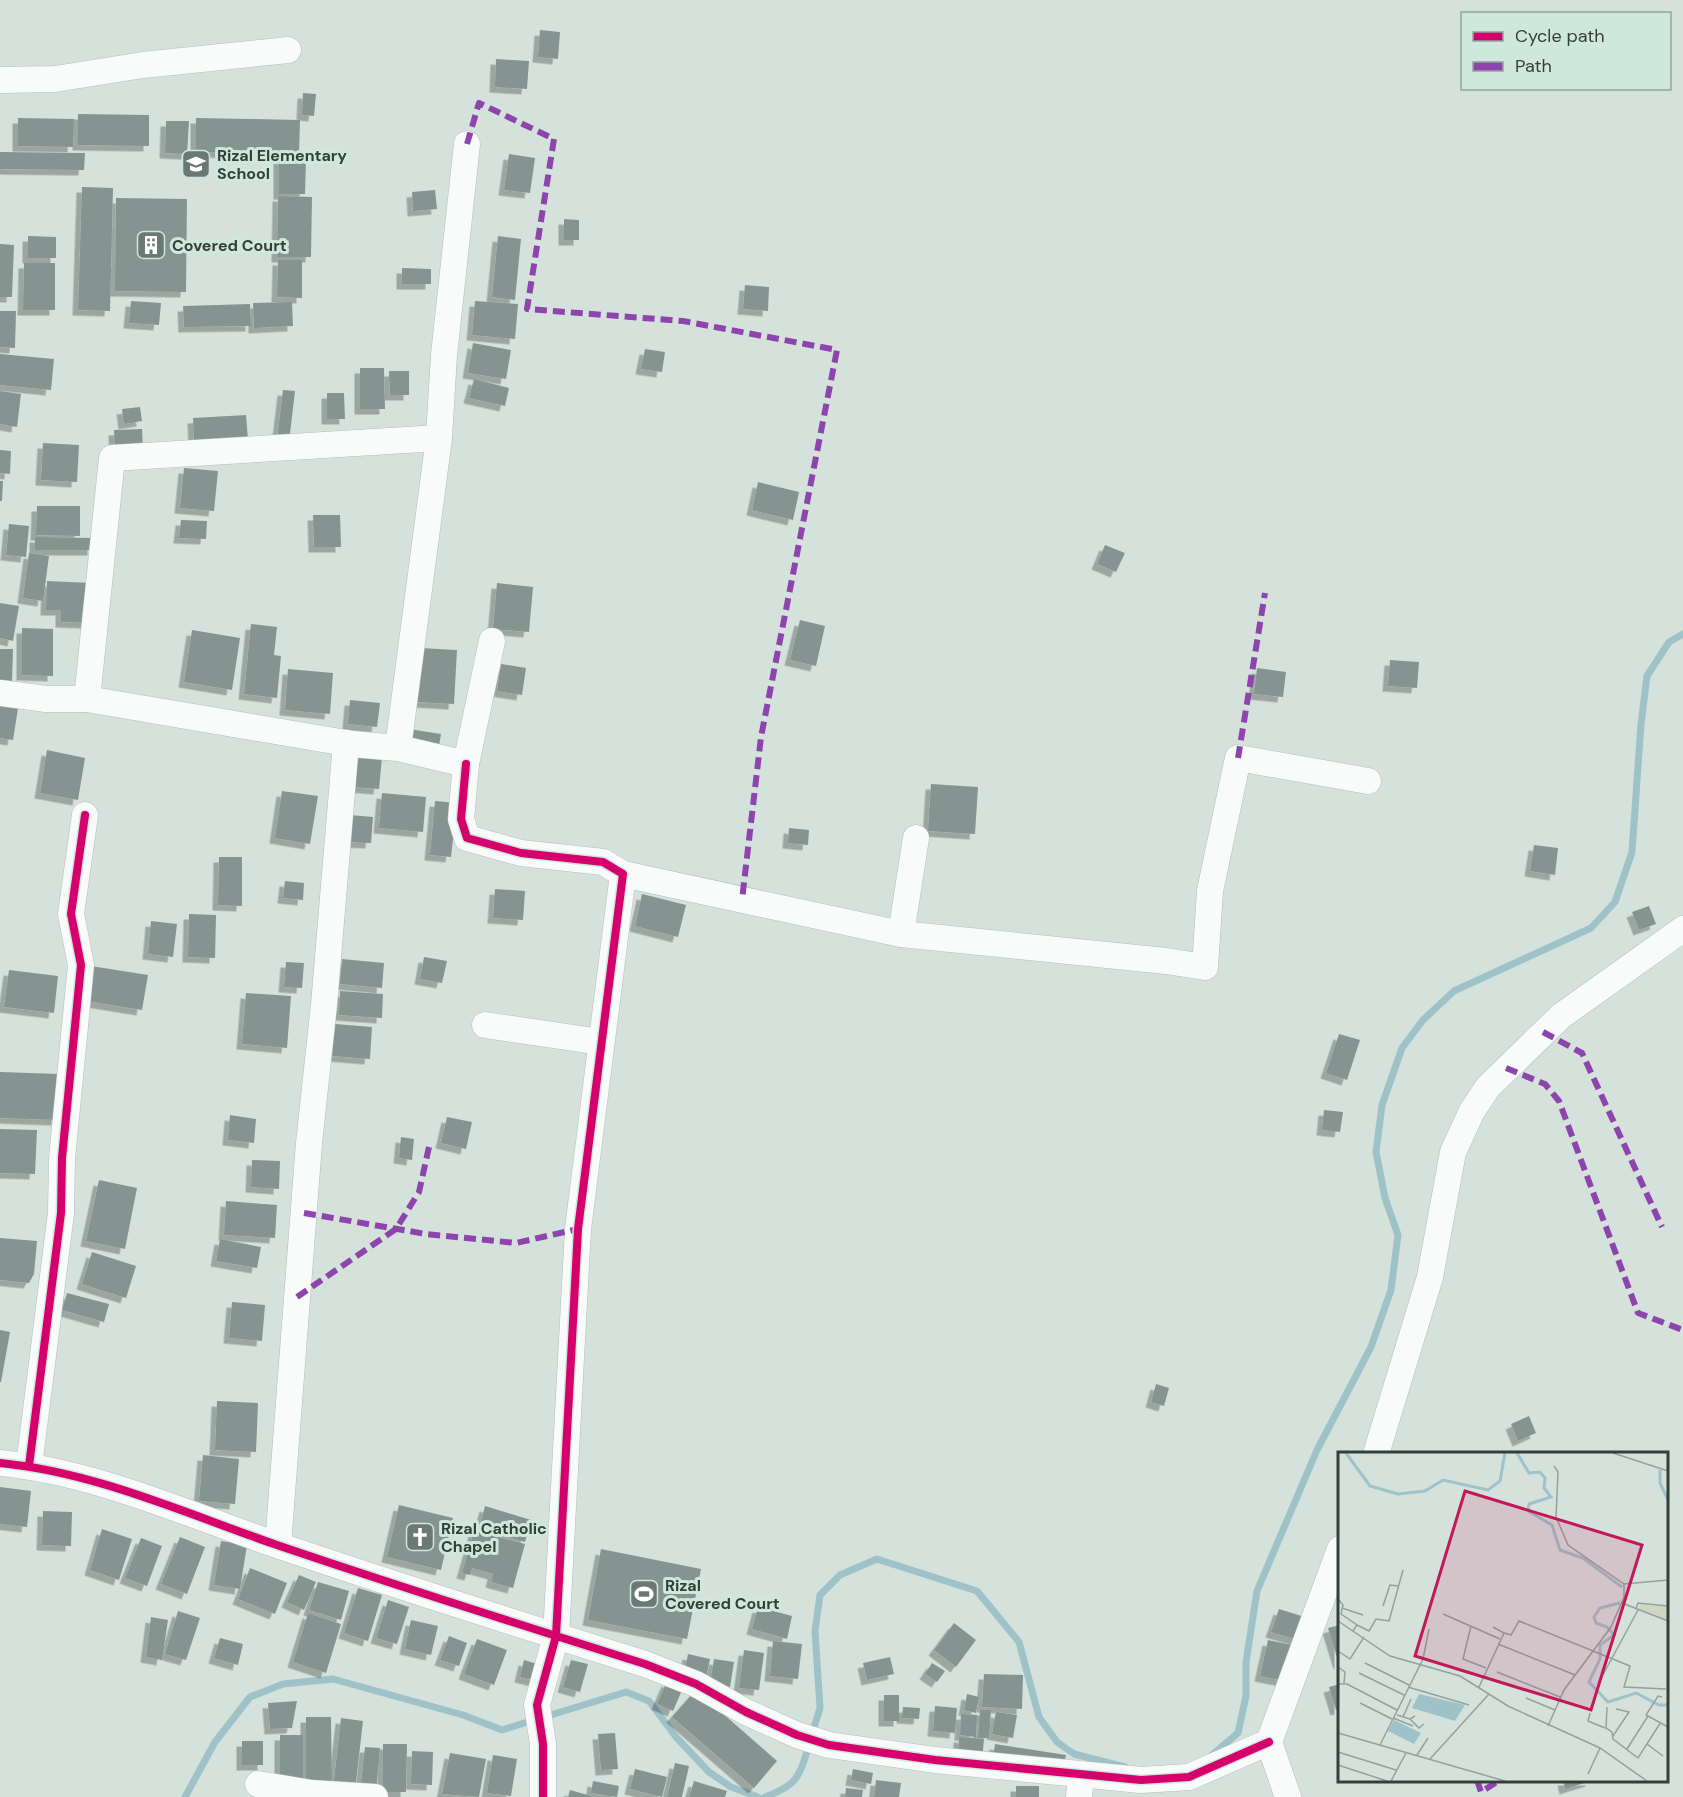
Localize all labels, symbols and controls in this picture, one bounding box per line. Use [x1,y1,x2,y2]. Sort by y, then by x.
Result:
legend [1461,12,1671,90]
text: Cycle path [1515,24,1605,48]
text: Path [1515,54,1552,78]
place label: Rizal Elementary School [217,145,347,184]
school or university icon: Rizal Elementary School [180,148,212,180]
building icon: Covered Court [135,229,167,261]
place label: Covered Court [172,235,287,256]
inset map [1338,1452,1668,1782]
place label: Rizal Catholic Chapel [441,1518,547,1557]
church icon: Rizal Catholic Chapel [404,1521,436,1553]
place label: Rizal Covered Court [665,1575,780,1614]
sports icon: Rizal Covered Court [628,1578,660,1610]

